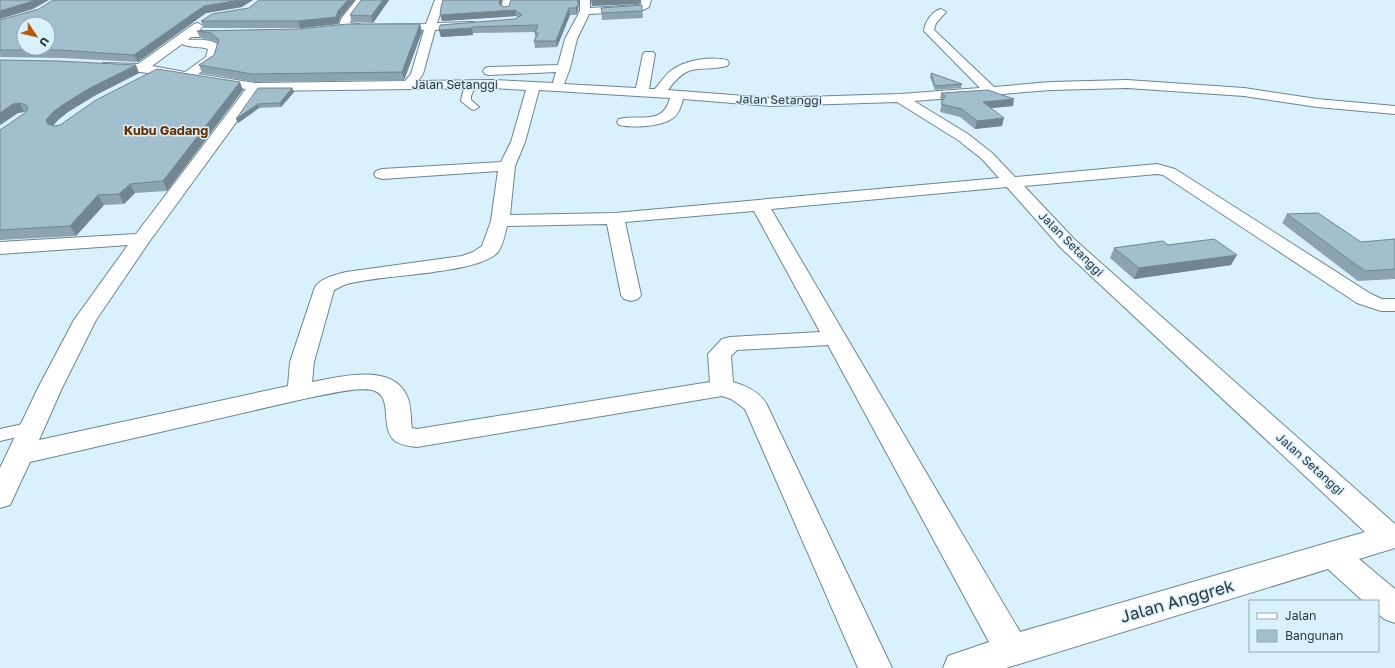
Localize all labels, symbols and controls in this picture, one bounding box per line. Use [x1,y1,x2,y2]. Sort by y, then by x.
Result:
north arrow [16,16,56,56]
text: U [37,35,52,49]
street label: Jalan Setanggi [412,77,498,92]
street label: Jalan Setanggi [736,91,822,108]
district label: Kubu Gadang [124,122,208,138]
street label: Jalan Setanggi [1036,208,1107,279]
street label: Jalan Setanggi [1273,429,1347,498]
street label: Jalan Anggrek [1118,574,1237,627]
legend [1249,600,1379,652]
text: Jalan [1285,608,1316,623]
text: Bangunan [1285,628,1343,643]

